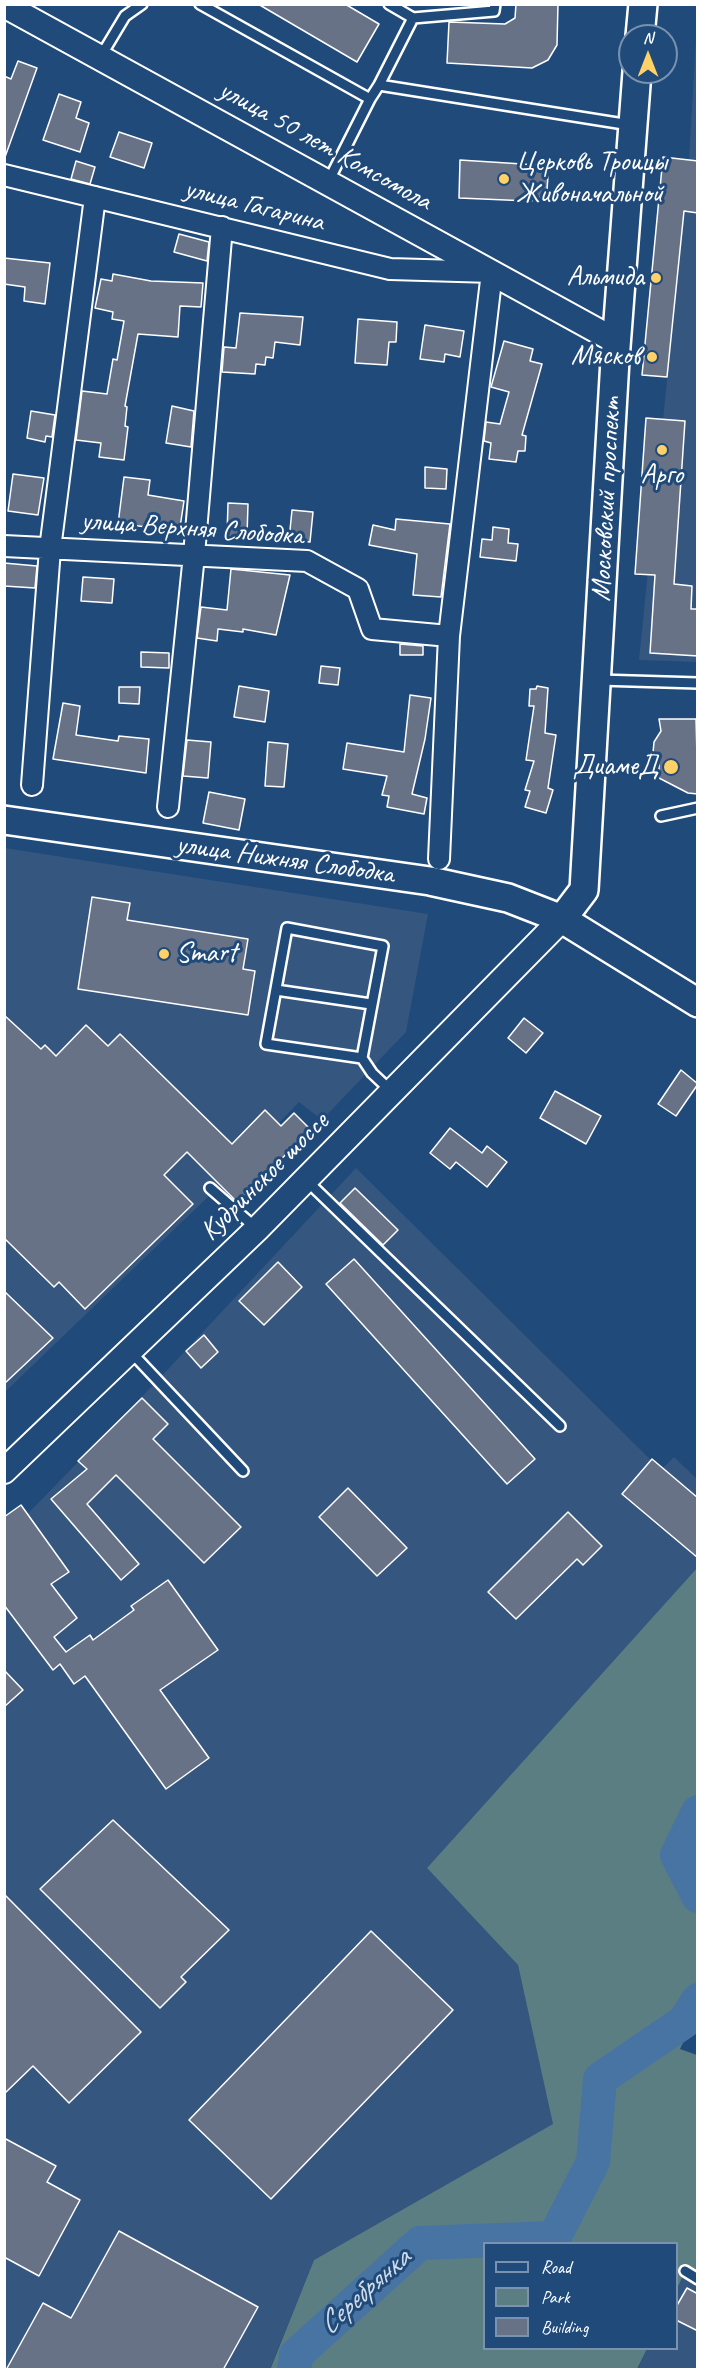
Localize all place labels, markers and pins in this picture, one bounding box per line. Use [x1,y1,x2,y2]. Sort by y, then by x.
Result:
place label: Церковь Троицы Живоначальной [516,146,667,212]
marker: Церковь Троицы Живоначальной [497,172,511,186]
place label: Альмида [567,261,644,295]
marker: Альмида [649,271,663,285]
place label: Мясков [571,340,640,374]
marker: Мясков [645,350,659,364]
marker: Арго [655,443,669,457]
place label: Арго [641,459,683,493]
place label: ДиамеД [573,750,658,784]
marker: ДиамеД [662,758,680,776]
place label: Smart [176,937,237,971]
marker: Smart [157,947,171,961]

